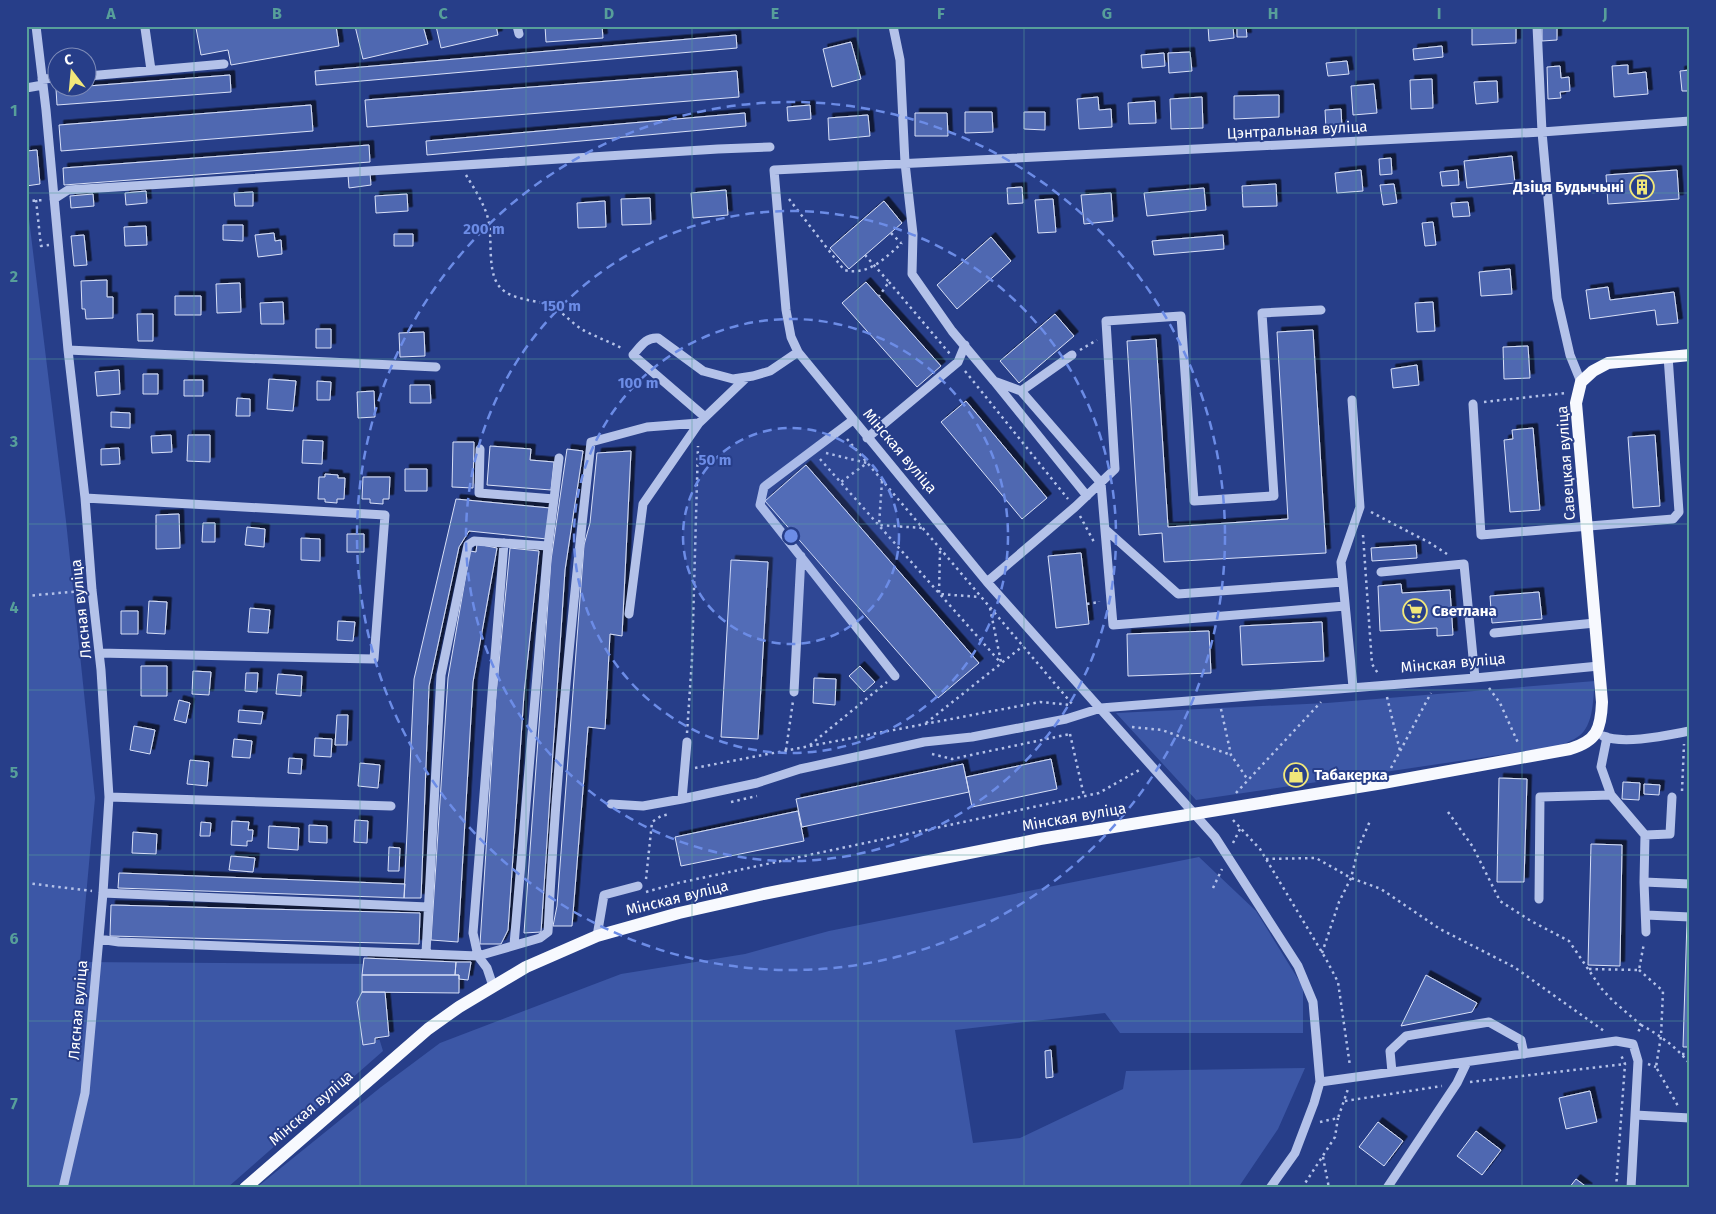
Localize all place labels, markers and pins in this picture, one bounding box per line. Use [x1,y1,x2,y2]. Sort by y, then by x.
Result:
building icon: Дзіця Будычыні [1629,174,1655,200]
place label: Дзіця Будычыні [1512,178,1624,196]
centre of rings [782,527,800,545]
supermarket icon: Светлана [1402,598,1428,624]
place label: Светлана [1432,602,1497,620]
shop icon: Табакерка [1283,762,1309,788]
place label: Табакерка [1314,766,1388,784]

